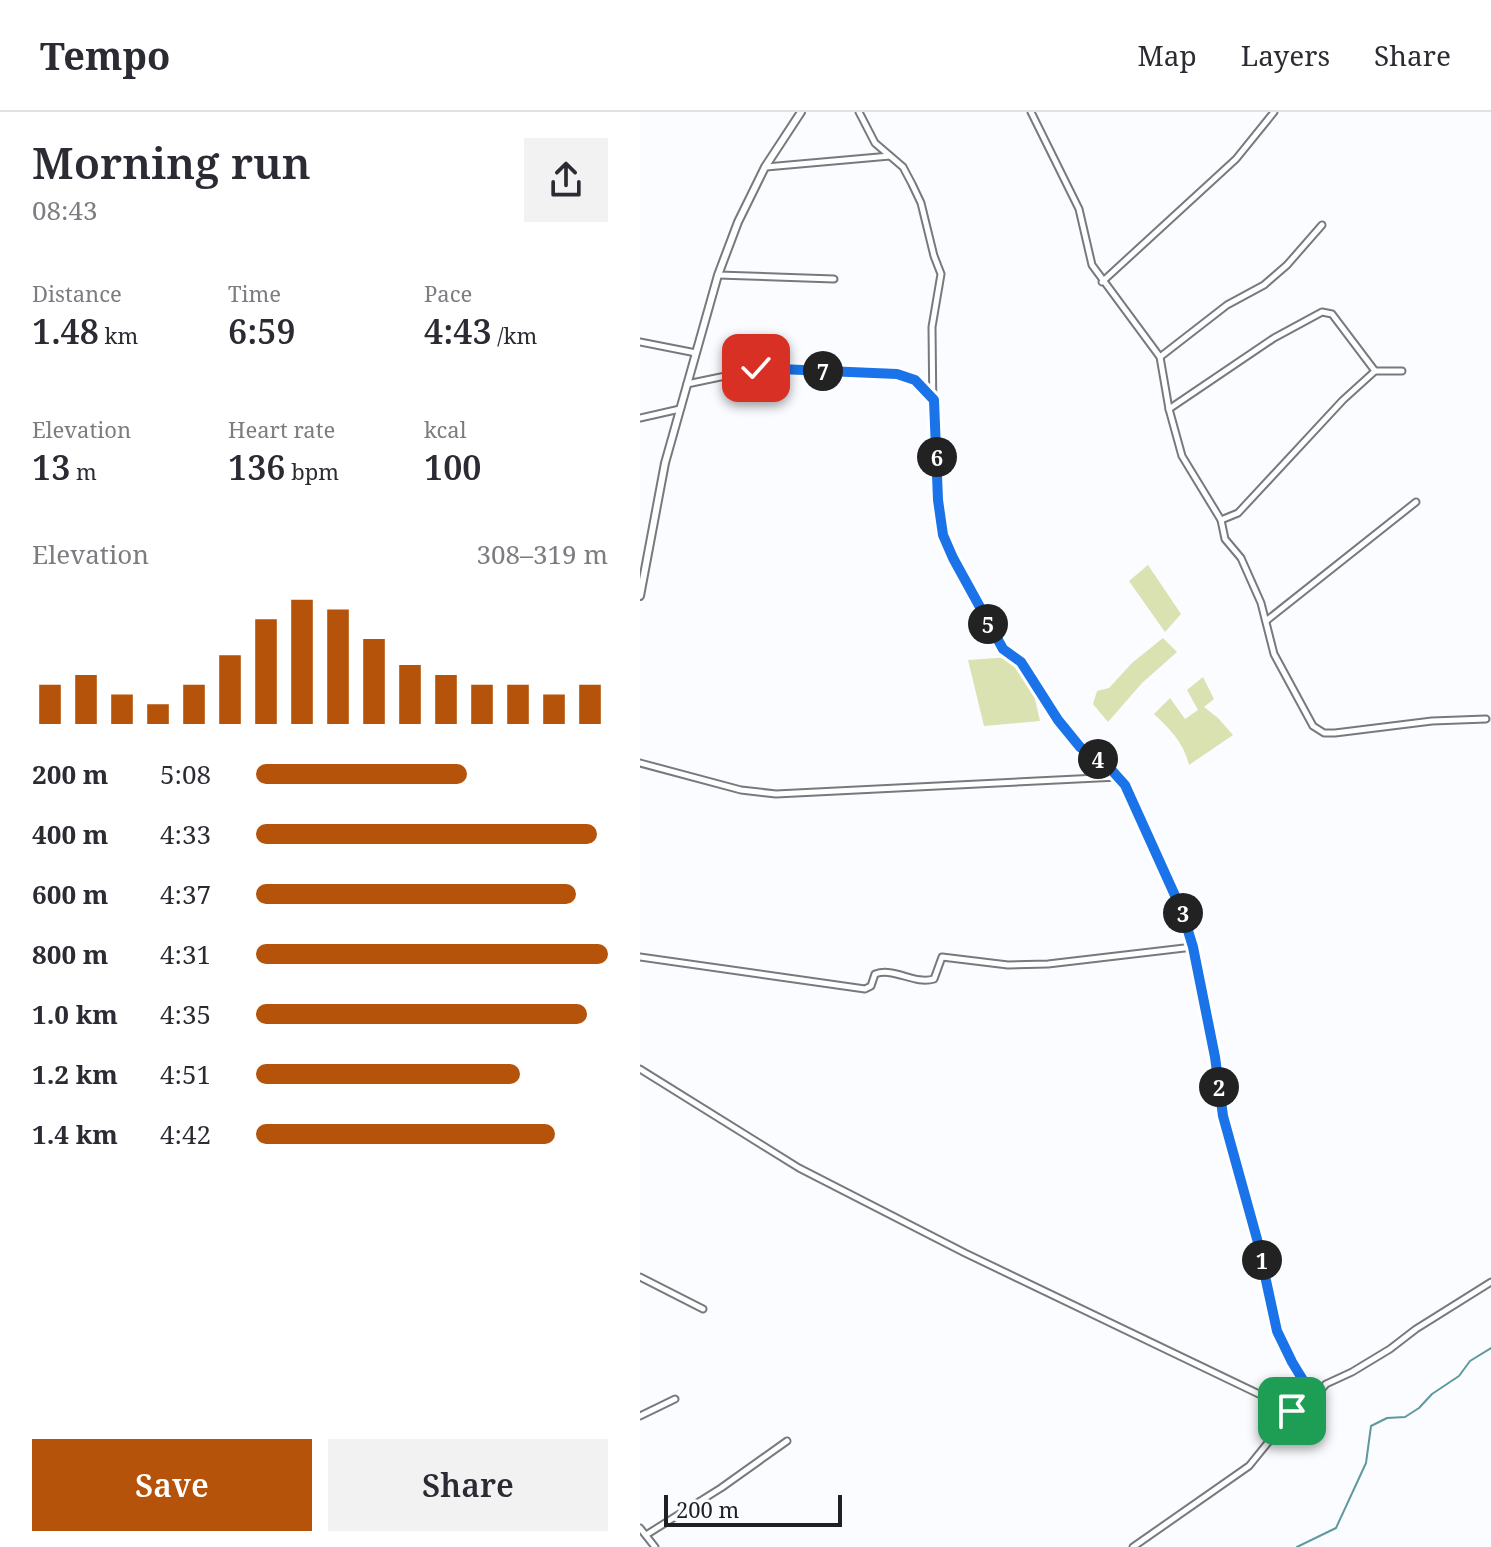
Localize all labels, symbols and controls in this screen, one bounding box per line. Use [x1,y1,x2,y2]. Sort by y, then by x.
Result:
text: Tempo [40,29,170,81]
text: Map [1138,36,1197,74]
text: Layers [1241,36,1330,74]
text: Share [1374,36,1451,74]
text: Morning run [32,132,311,192]
button: share [524,138,608,222]
text: 08:43 [32,192,98,228]
text: Distance [32,278,122,308]
text: Time [228,278,281,308]
text: Pace [424,278,472,308]
text: 1.48 [32,308,99,354]
text: 6:59 [228,308,296,354]
text: 4:43 [424,308,492,354]
text: km [99,320,138,350]
text: /km [492,320,537,350]
pin [722,334,790,402]
icon: check [734,346,778,390]
pin: 7 [803,351,843,391]
text: 7 [817,356,829,386]
text: Elevation [32,414,131,444]
text: Heart rate [228,414,335,444]
text: kcal [424,414,466,444]
pin: 6 [917,437,957,477]
text: 6 [931,442,943,472]
text: 13 [32,444,70,490]
text: 136 [228,444,285,490]
text: 100 [424,444,481,490]
text: m [70,456,97,486]
text: bpm [285,456,339,486]
text: Elevation [32,536,149,572]
text: 308–319 m [476,536,608,572]
pin: 5 [968,604,1008,644]
text: 5 [982,609,994,639]
pin: 4 [1078,739,1118,779]
text: 4 [1092,744,1104,774]
text: 200 m [32,756,108,792]
text: 5:08 [160,756,211,792]
text: 400 m [32,816,108,852]
text: 4:33 [160,816,211,852]
text: 600 m [32,876,108,912]
text: 4:37 [160,876,211,912]
pin: 3 [1163,893,1203,933]
text: 3 [1177,898,1189,928]
text: 800 m [32,936,108,972]
text: 4:31 [160,936,211,972]
text: 1.0 km [32,996,118,1032]
text: 4:35 [160,996,211,1032]
text: 1.2 km [32,1056,118,1092]
text: 4:51 [160,1056,211,1092]
pin: 2 [1199,1067,1239,1107]
text: 2 [1213,1072,1225,1102]
text: 1.4 km [32,1116,118,1152]
text: 4:42 [160,1116,211,1152]
pin: 1 [1242,1240,1282,1280]
text: 1 [1256,1245,1268,1275]
pin [1258,1377,1326,1445]
icon: arrive [1270,1389,1314,1433]
button: Save [32,1439,312,1531]
button: Share [328,1439,608,1531]
scale bar [664,1491,842,1527]
text: 200 m [676,1494,739,1524]

